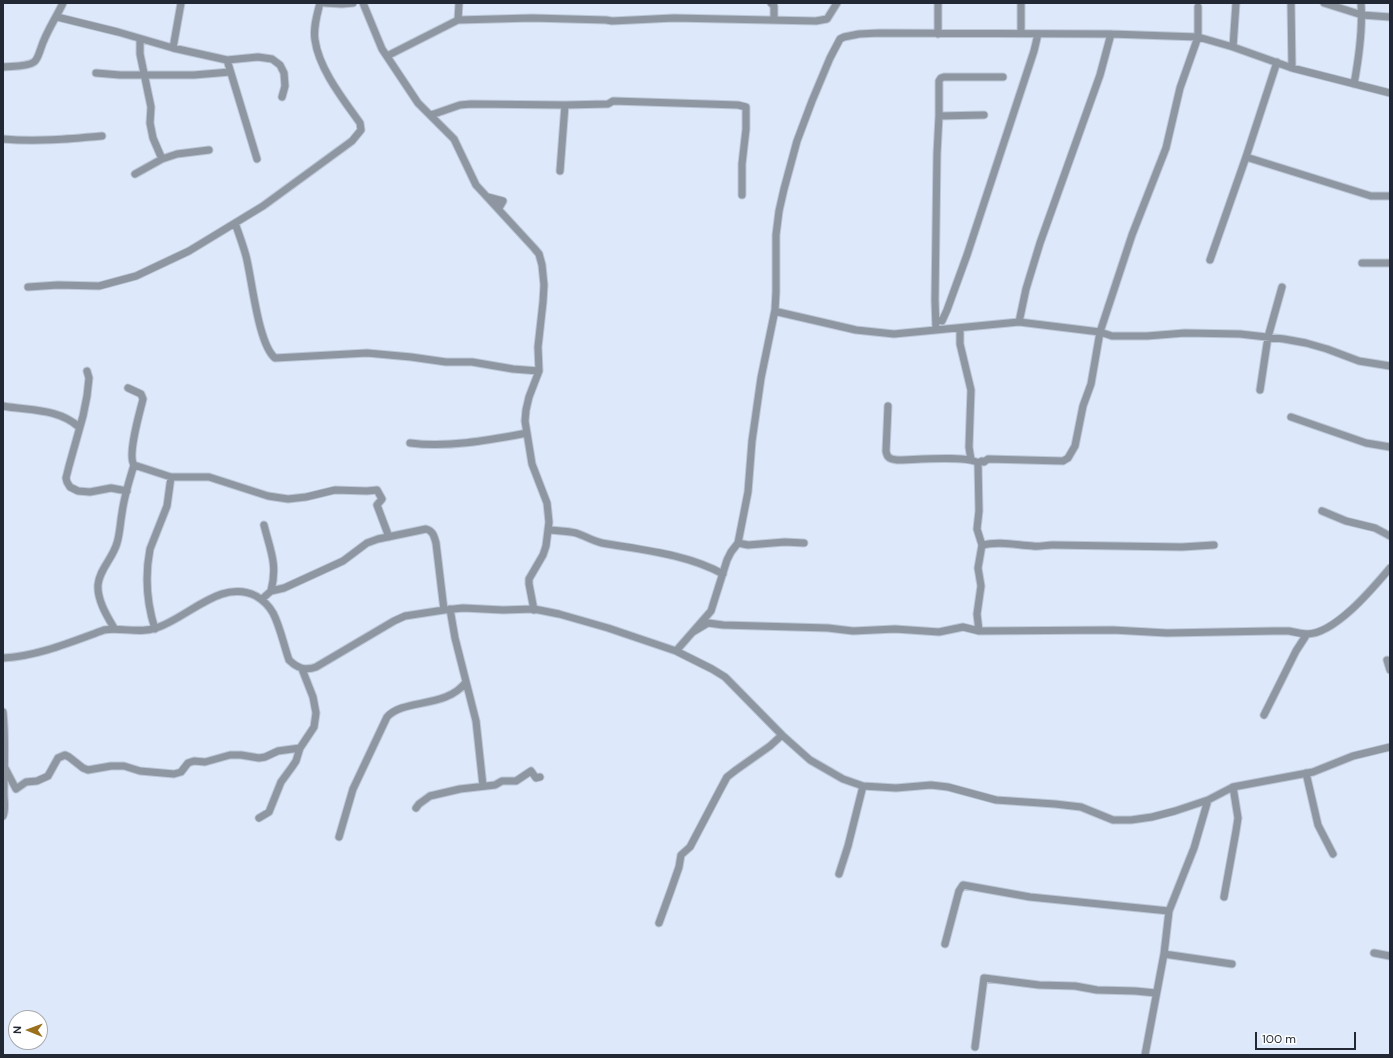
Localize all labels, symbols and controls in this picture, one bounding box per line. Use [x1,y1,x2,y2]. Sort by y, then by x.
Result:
north arrow [8,1010,48,1050]
scale bar [1257,1024,1358,1050]
text: N [10,1026,24,1034]
text: 100 m [1262,1031,1296,1047]

